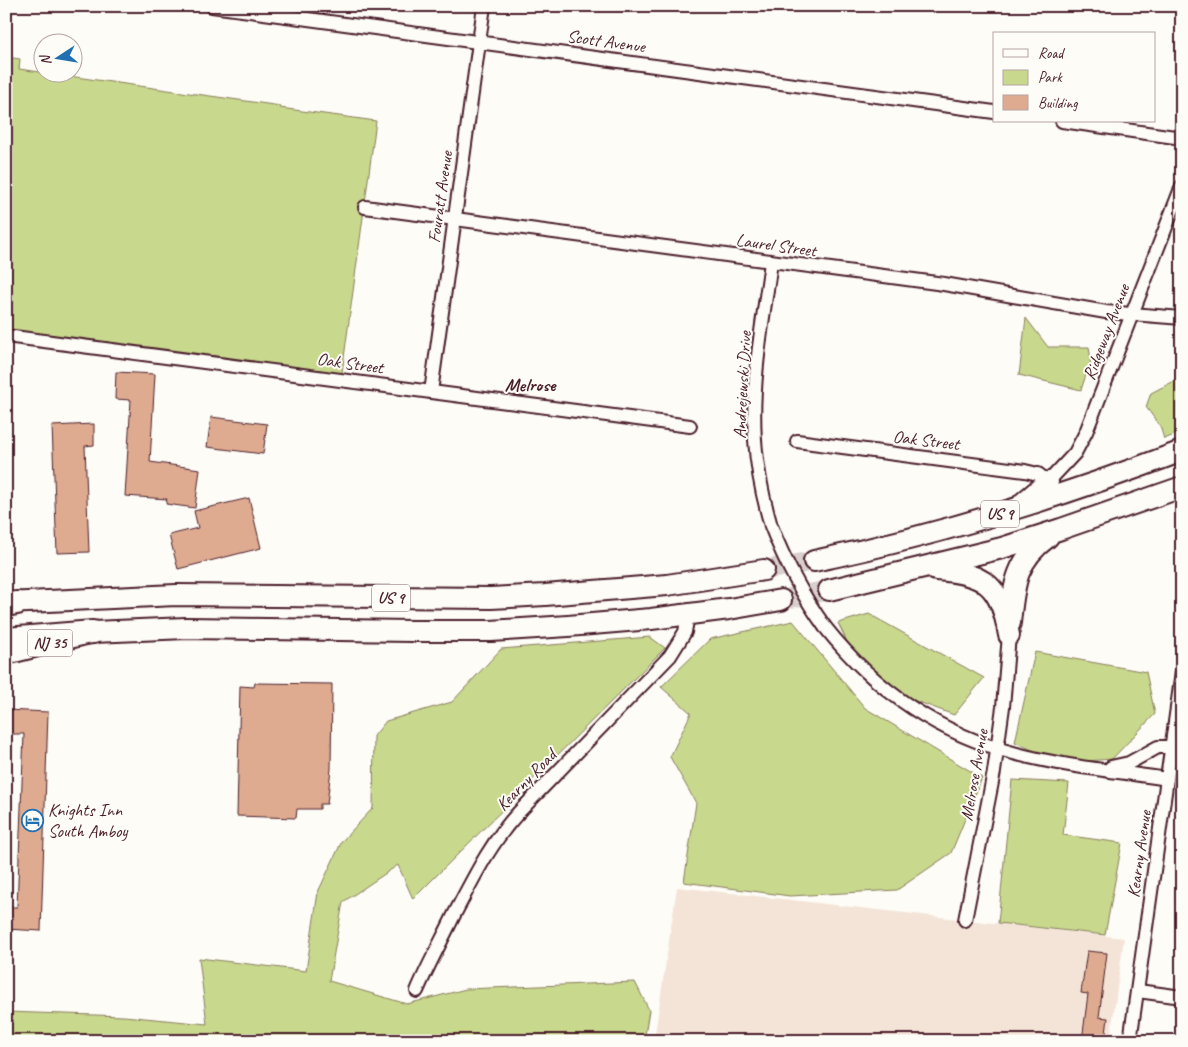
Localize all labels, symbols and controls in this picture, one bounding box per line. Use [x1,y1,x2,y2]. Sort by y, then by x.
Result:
street label: Scott Avenue [565,25,648,58]
north arrow [32,32,82,82]
legend [993,32,1156,122]
text: Road [1038,44,1065,63]
text: N [36,52,55,67]
text: Park [1038,68,1063,87]
text: Building [1038,94,1078,113]
street label: Fouratt Avenue [423,149,457,244]
street label: Laurel Street [734,228,820,262]
street label: Ridgeway Avenue [1078,280,1135,383]
street label: Andrejewski Drive [728,330,756,439]
street label: Oak Street [316,347,387,379]
district label: Melrose [505,373,557,397]
street label: Oak Street [892,425,962,455]
road number: US 9 [981,500,1019,528]
road number: US 9 [372,584,410,612]
road number: NJ 35 [28,630,72,656]
street label: Melrose Avenue [955,726,993,822]
street label: Kearny Road [491,743,563,815]
place label: Knights Inn South Amboy [48,799,129,842]
hotel icon: Knights Inn South Amboy [20,808,44,832]
street label: Kearny Avenue [1122,808,1156,899]

